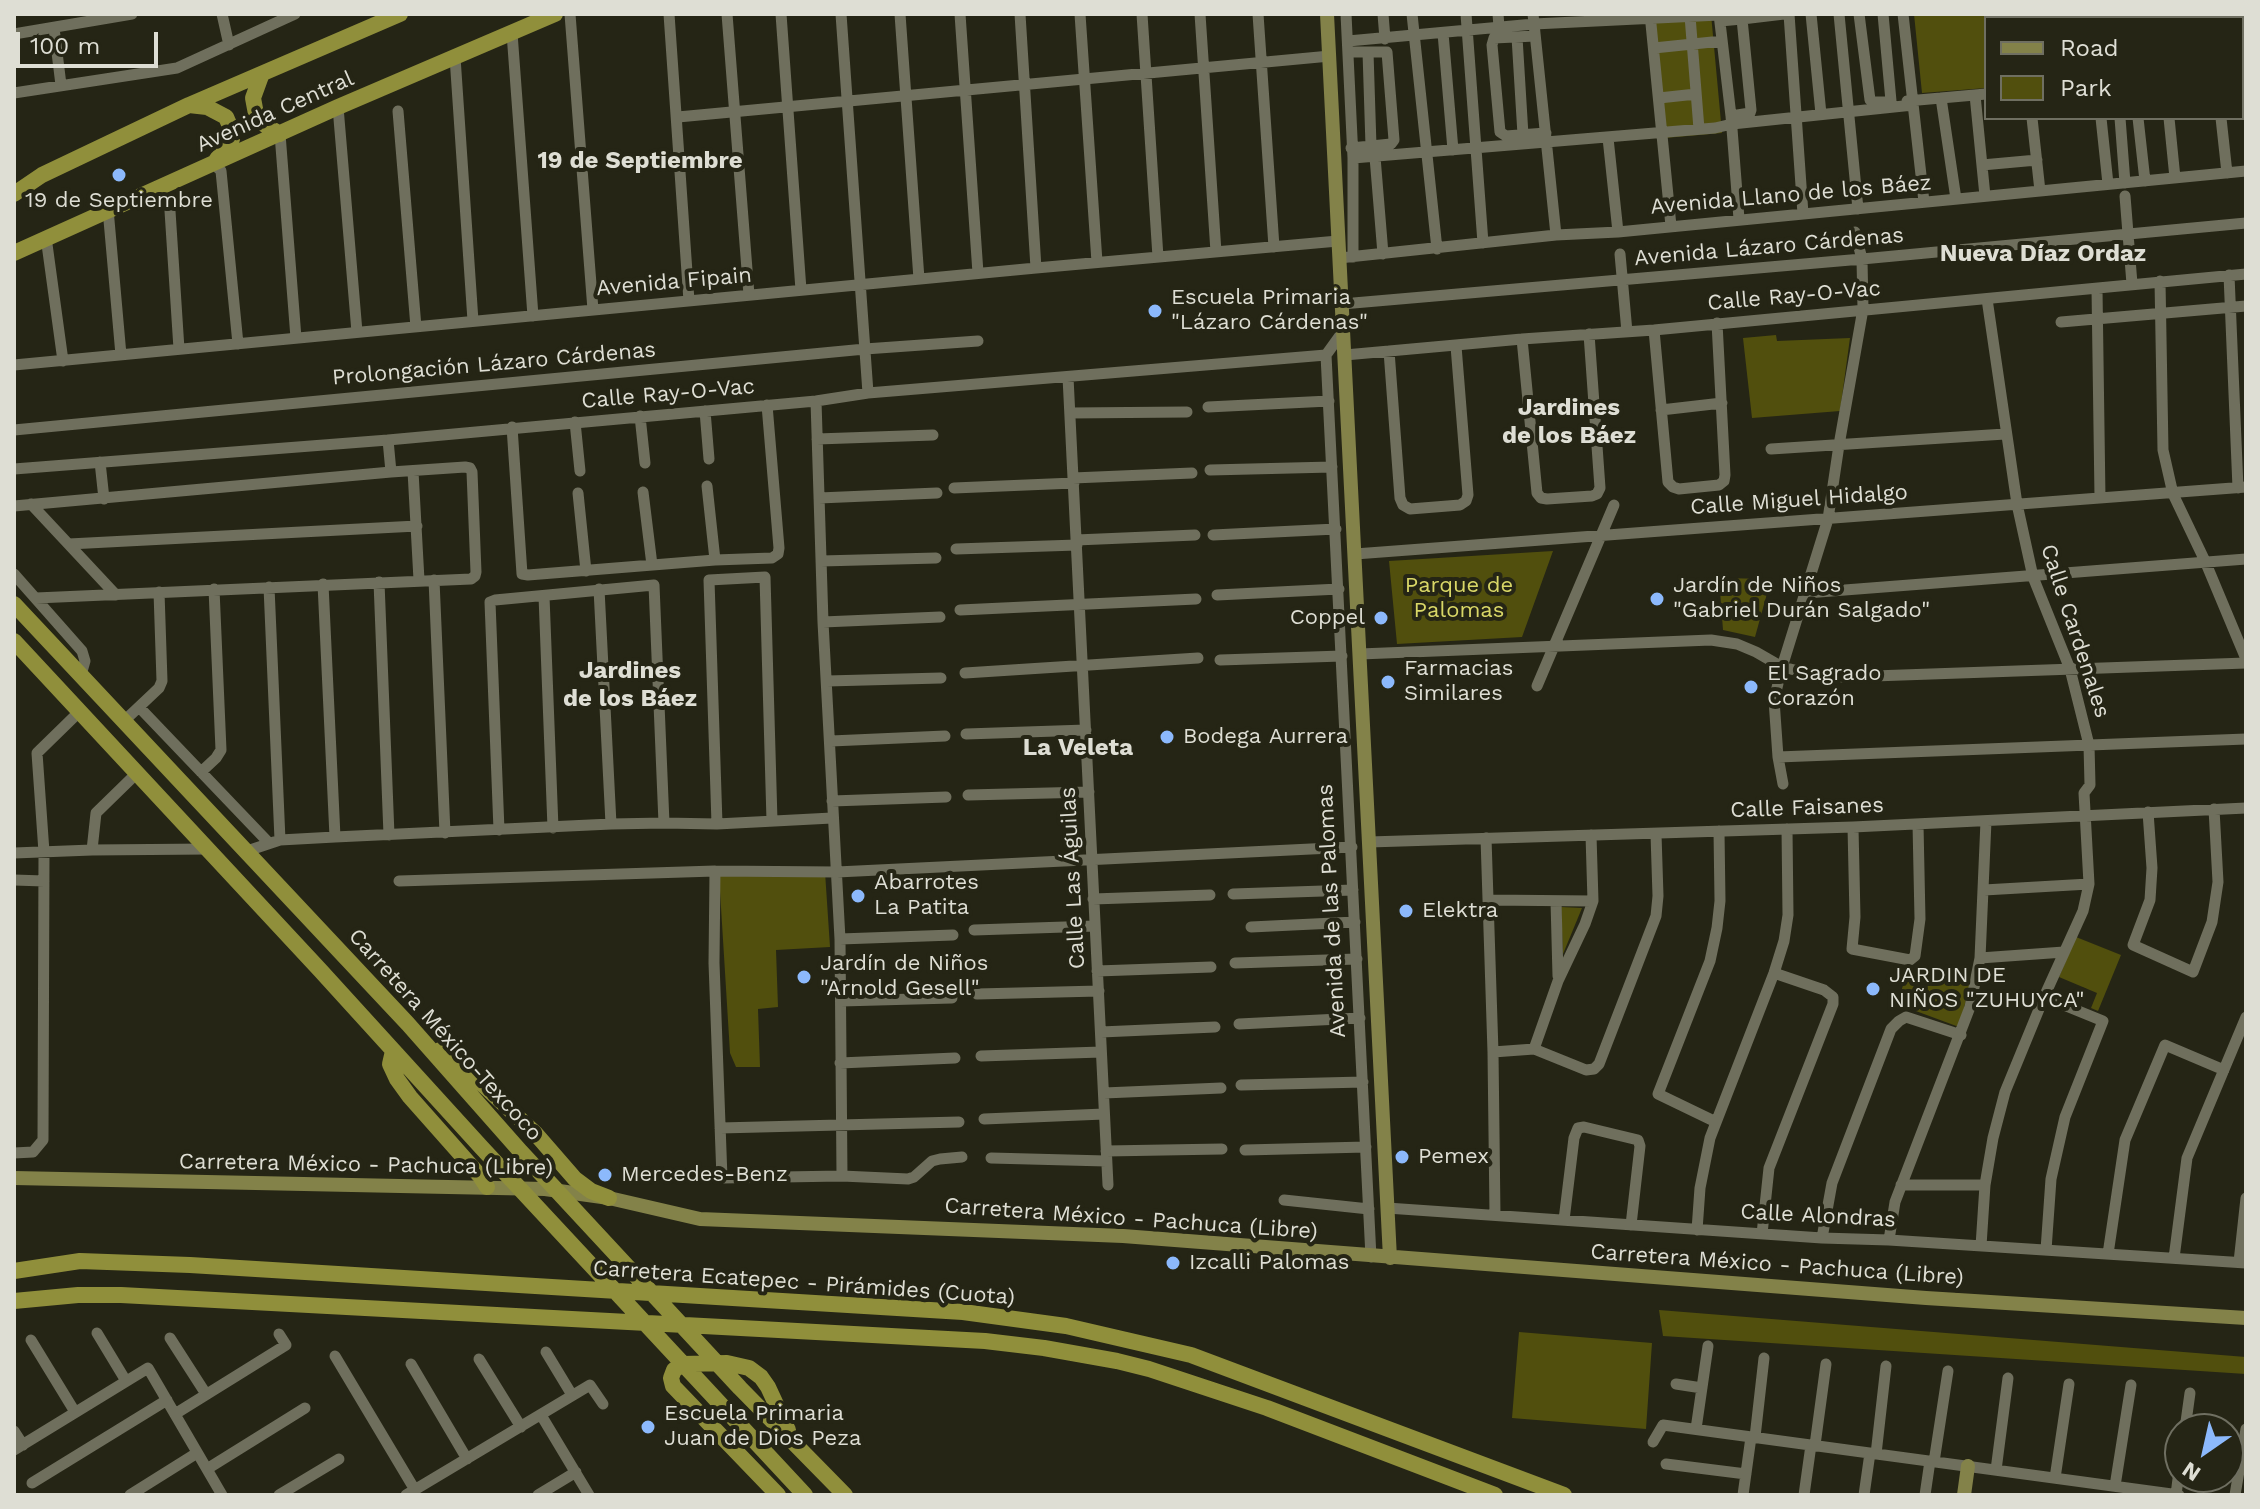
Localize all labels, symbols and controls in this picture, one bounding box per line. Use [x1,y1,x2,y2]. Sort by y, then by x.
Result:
scale bar [20,16,162,66]
legend [1984,16,2244,120]
text: 100 m [30,32,100,60]
text: Road [2060,34,2119,62]
street label: Avenida Central [192,65,358,159]
text: Park [2060,74,2112,102]
district label: 19 de Septiembre [537,147,743,175]
marker: 19 de Septiembre [110,166,128,184]
street label: Avenida Llano de los Báez [1649,170,1933,220]
place label: 19 de Septiembre [25,188,213,214]
street label: Avenida Lázaro Cárdenas [1633,222,1905,272]
district label: Nueva Díaz Ordaz [1940,240,2146,268]
street label: Avenida Fipain [595,262,753,302]
street label: Calle Ray-O-Vac [1706,275,1882,317]
place label: Escuela Primaria "Lázaro Cárdenas" [1171,285,1368,336]
marker: Escuela Primaria "Lázaro Cárdenas" [1146,302,1164,320]
street label: Prolongación Lázaro Cárdenas [331,337,657,391]
street label: Calle Ray-O-Vac [580,373,756,415]
district label: Jardines de los Báez [1502,394,1636,450]
street label: Calle Miguel Hidalgo [1689,479,1909,521]
street label: Calle Cardenales [2034,541,2116,721]
park label: Parque de Palomas [1405,573,1513,624]
place label: Jardín de Niños "Gabriel Durán Salgado" [1673,573,1930,624]
marker: Jardín de Niños "Gabriel Durán Salgado" [1648,590,1666,608]
place label: Coppel [1290,605,1365,631]
marker: Coppel [1372,609,1390,627]
place label: Farmacias Similares [1404,656,1513,708]
district label: Jardines de los Báez [563,657,697,713]
place label: El Sagrado Corazón [1767,661,1881,712]
marker: Farmacias Similares [1379,673,1397,691]
marker: El Sagrado Corazón [1742,678,1760,696]
place label: Bodega Aurrera [1183,724,1348,750]
marker: Bodega Aurrera [1158,728,1176,746]
district label: La Veleta [1023,734,1133,762]
street label: Avenida de las Palomas [1312,783,1352,1039]
street label: Calle Las Águilas [1055,786,1091,970]
street label: Calle Faisanes [1730,792,1884,824]
place label: Abarrotes La Patita [874,870,979,922]
marker: Abarrotes La Patita [849,887,867,905]
place label: Elektra [1422,898,1498,924]
marker: Elektra [1397,902,1415,920]
street label: Carretera México-Texcoco [343,923,547,1147]
place label: Jardín de Niños "Arnold Gesell" [820,951,988,1002]
place label: JARDIN DE NIÑOS "ZUHUYCA" [1889,963,2084,1014]
marker: Jardín de Niños "Arnold Gesell" [795,968,813,986]
marker: JARDIN DE NIÑOS "ZUHUYCA" [1864,980,1882,998]
place label: Pemex [1418,1144,1489,1170]
marker: Pemex [1393,1148,1411,1166]
street label: Carretera México - Pachuca (Libre) [179,1149,553,1181]
place label: Mercedes-Benz [621,1162,788,1188]
marker: Mercedes-Benz [596,1166,614,1184]
street label: Carretera México - Pachuca (Libre) [943,1193,1319,1245]
street label: Calle Alondras [1740,1199,1896,1233]
street label: Carretera México - Pachuca (Libre) [1589,1239,1965,1291]
place label: Izcalli Palomas [1189,1250,1349,1276]
marker: Izcalli Palomas [1164,1254,1182,1272]
street label: Carretera Ecatepec - Pirámides (Cuota) [592,1255,1016,1311]
place label: Escuela Primaria Juan de Dios Peza [664,1401,861,1452]
north arrow [2164,1413,2244,1493]
marker: Escuela Primaria Juan de Dios Peza [639,1418,657,1436]
text: N [2178,1457,2205,1487]

